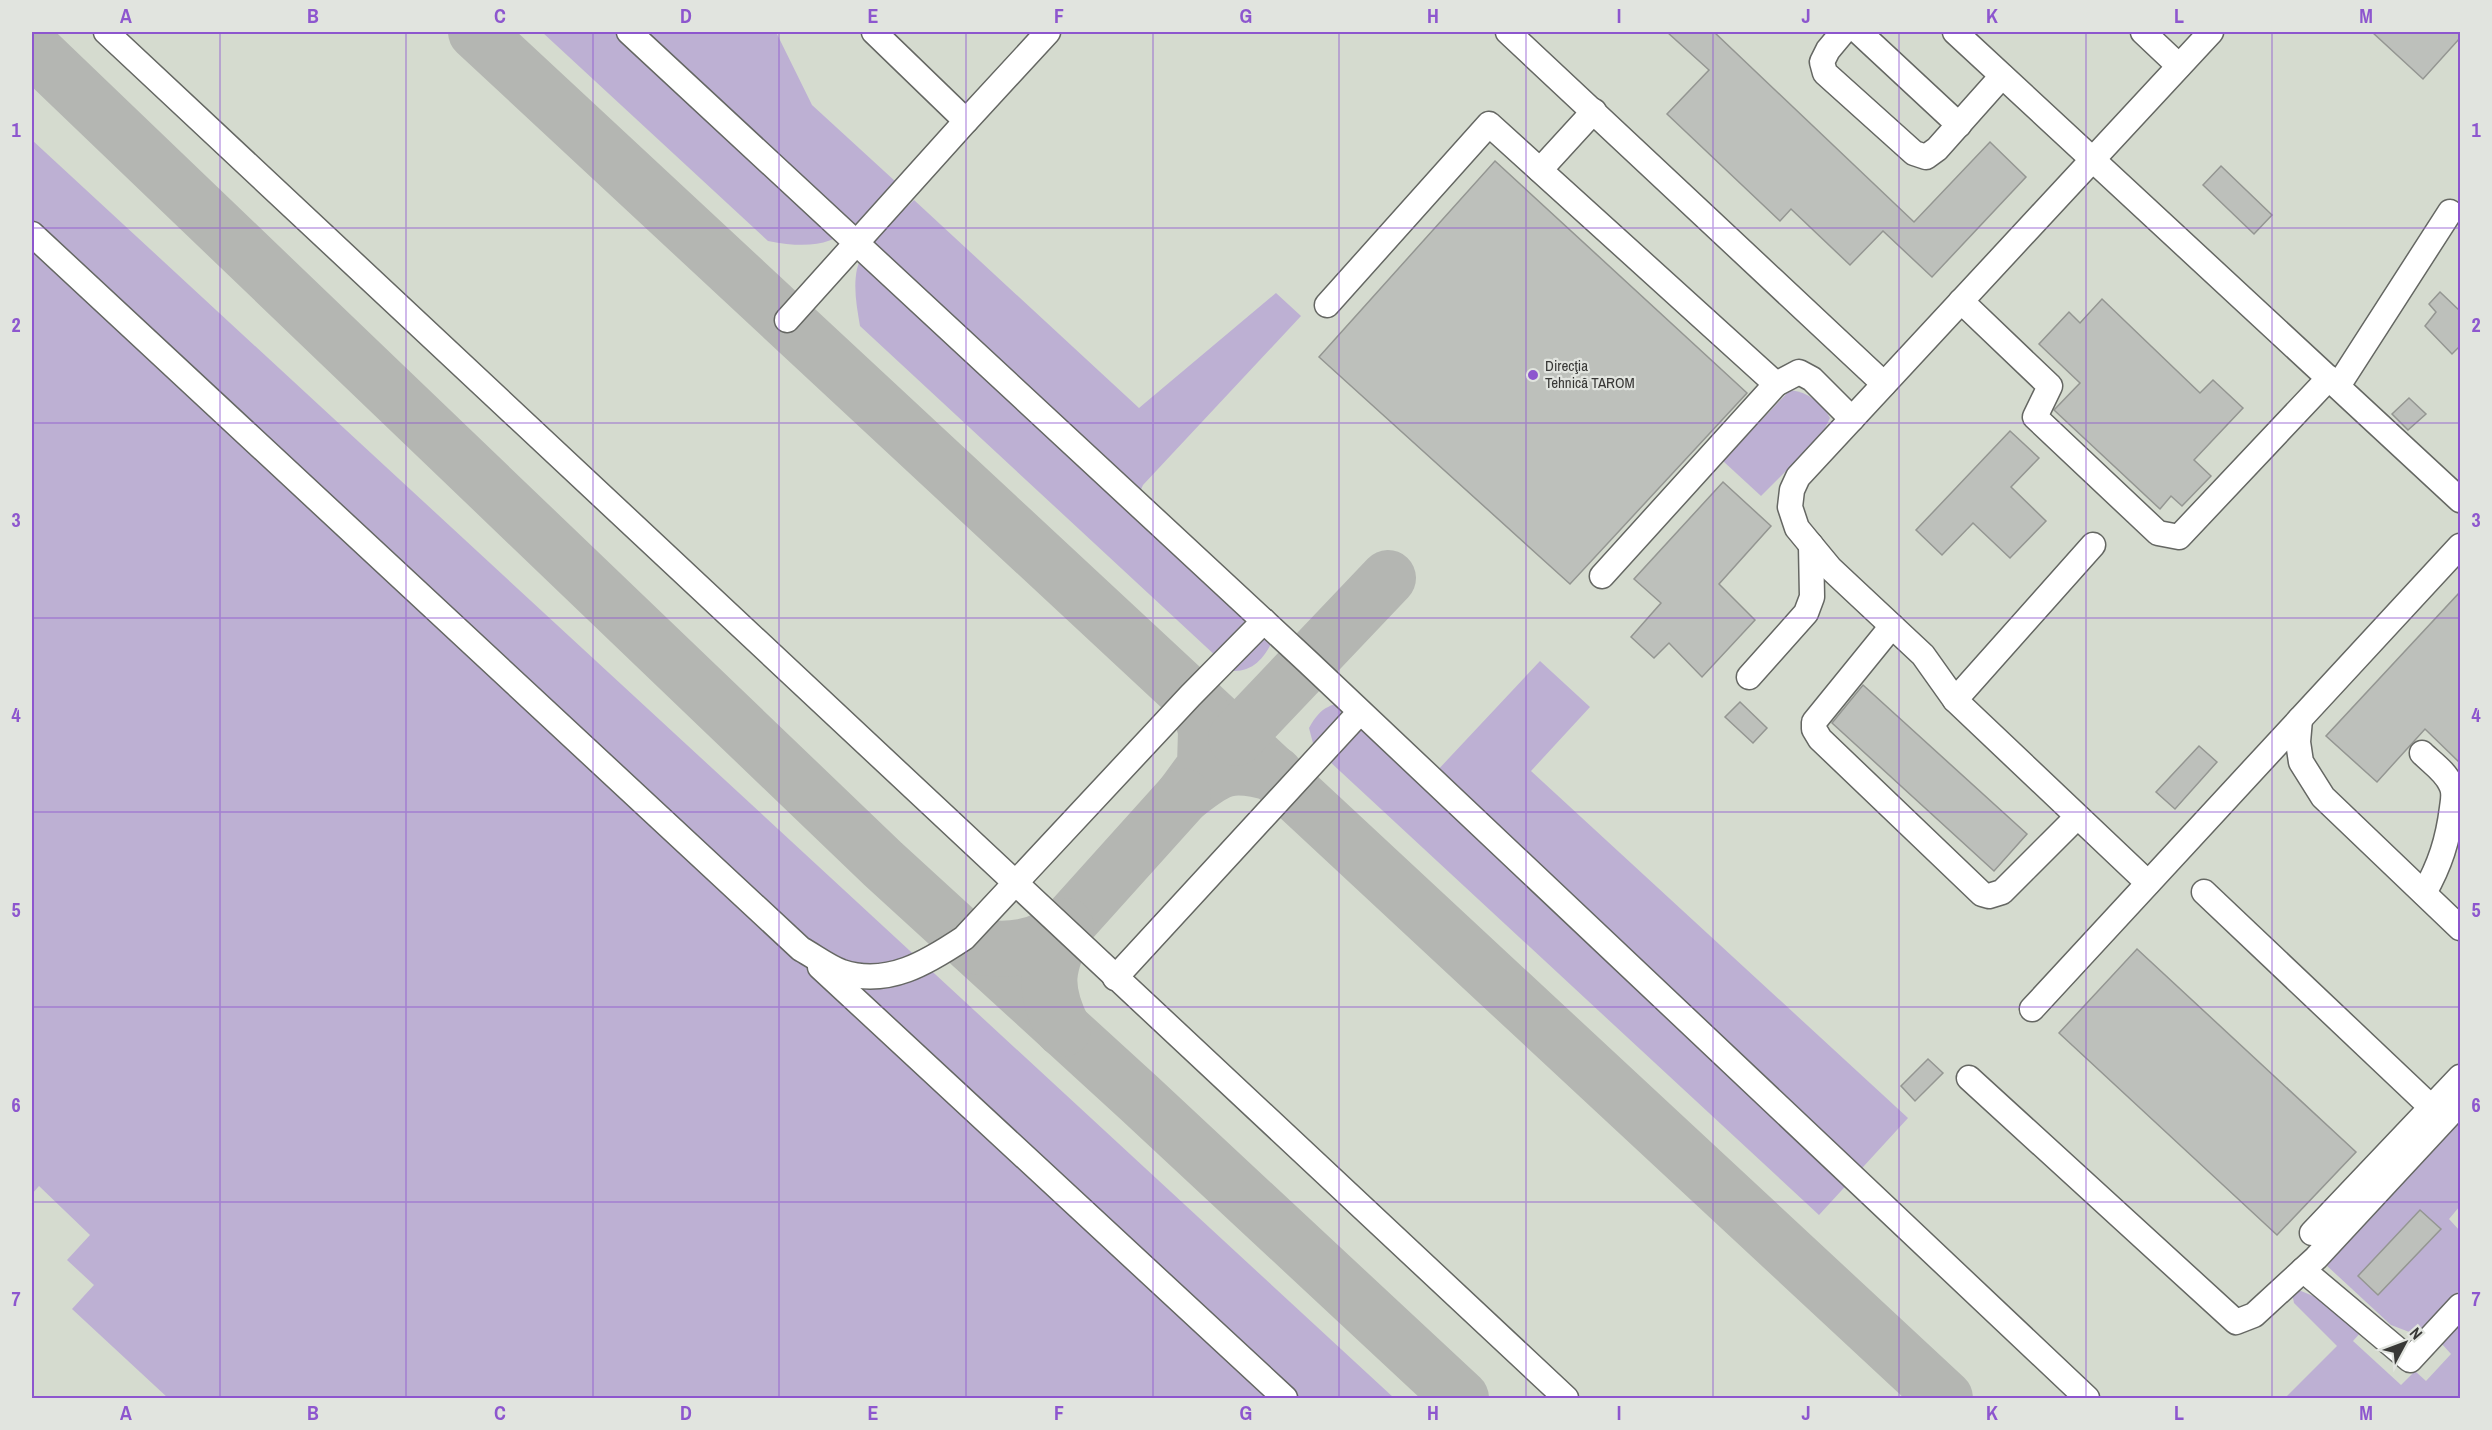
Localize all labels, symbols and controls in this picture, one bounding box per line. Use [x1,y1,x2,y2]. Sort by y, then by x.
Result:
text: A [120,2,132,29]
text: B [307,2,319,29]
text: C [494,2,506,29]
text: D [680,2,692,29]
text: E [868,2,879,29]
text: F [1054,2,1064,29]
text: G [1240,2,1252,29]
text: H [1427,2,1439,29]
text: I [1617,2,1621,29]
text: J [1801,2,1811,29]
text: K [1986,2,1998,29]
text: L [2174,2,2184,29]
text: M [2359,2,2373,29]
text: 1 [11,116,21,143]
text: 1 [2471,116,2481,143]
text: 2 [11,311,21,338]
text: 2 [2471,311,2481,338]
place label: Direcţia Tehnică TAROM [1545,355,1635,393]
marker: Direcţia Tehnică TAROM [1526,368,1540,382]
text: 3 [11,506,21,533]
text: 3 [2471,506,2481,533]
text: 4 [11,701,21,728]
text: 4 [2471,701,2481,728]
text: 5 [11,896,21,923]
text: 5 [2471,896,2481,923]
text: 6 [11,1091,21,1118]
text: 6 [2471,1091,2481,1118]
text: 7 [11,1285,21,1312]
text: 7 [2471,1285,2481,1312]
north arrow [2375,1313,2435,1373]
text: N [2405,1322,2428,1344]
text: A [120,1399,132,1426]
text: B [307,1399,319,1426]
text: C [494,1399,506,1426]
text: D [680,1399,692,1426]
text: E [868,1399,879,1426]
text: F [1054,1399,1064,1426]
text: G [1240,1399,1252,1426]
text: H [1427,1399,1439,1426]
text: I [1617,1399,1621,1426]
text: J [1801,1399,1811,1426]
text: K [1986,1399,1998,1426]
text: L [2174,1399,2184,1426]
text: M [2359,1399,2373,1426]

